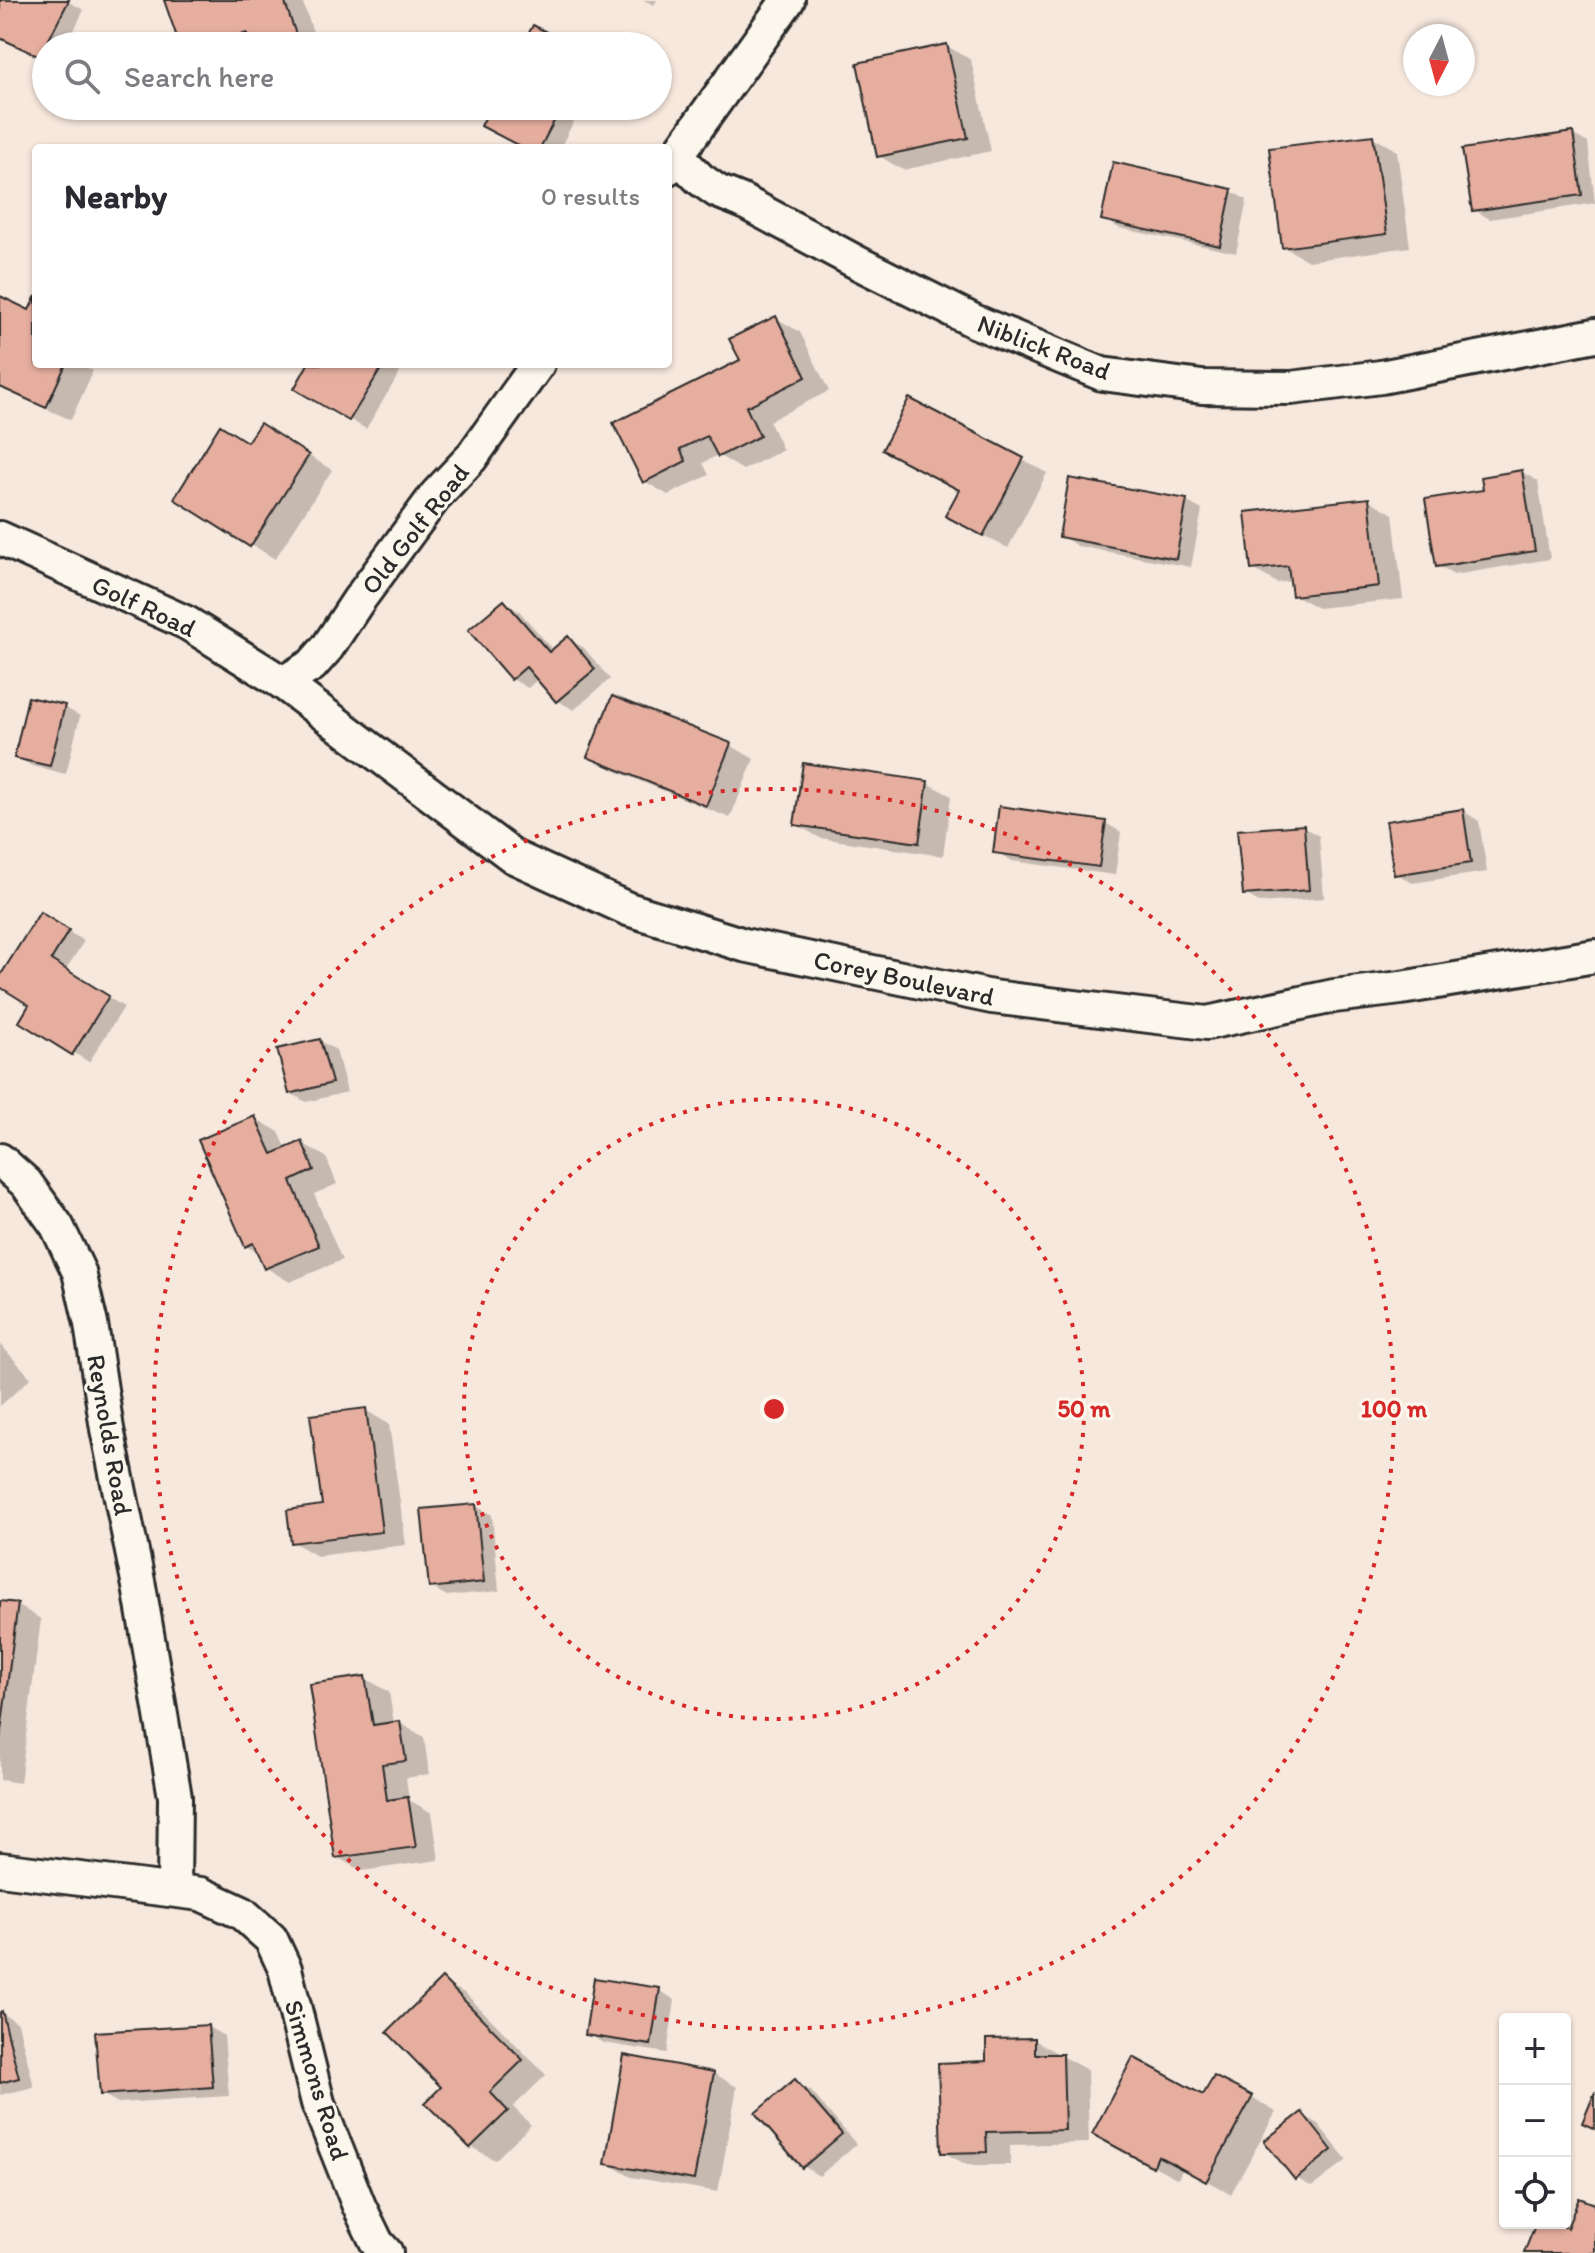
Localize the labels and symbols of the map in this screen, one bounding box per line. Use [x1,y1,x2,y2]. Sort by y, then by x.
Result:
north arrow [1403,24,1475,96]
street label: Niblick Road [973,307,1115,387]
street label: Old Golf Road [354,457,476,601]
street label: Golf Road [87,568,201,644]
street label: Corey Boulevard [811,943,997,1013]
street label: Reynolds Road [80,1352,140,1518]
text: 50 m [1058,1394,1111,1423]
text: 100 m [1361,1394,1428,1423]
centre of rings [760,1395,788,1423]
street label: Simmons Road [277,1996,357,2164]

